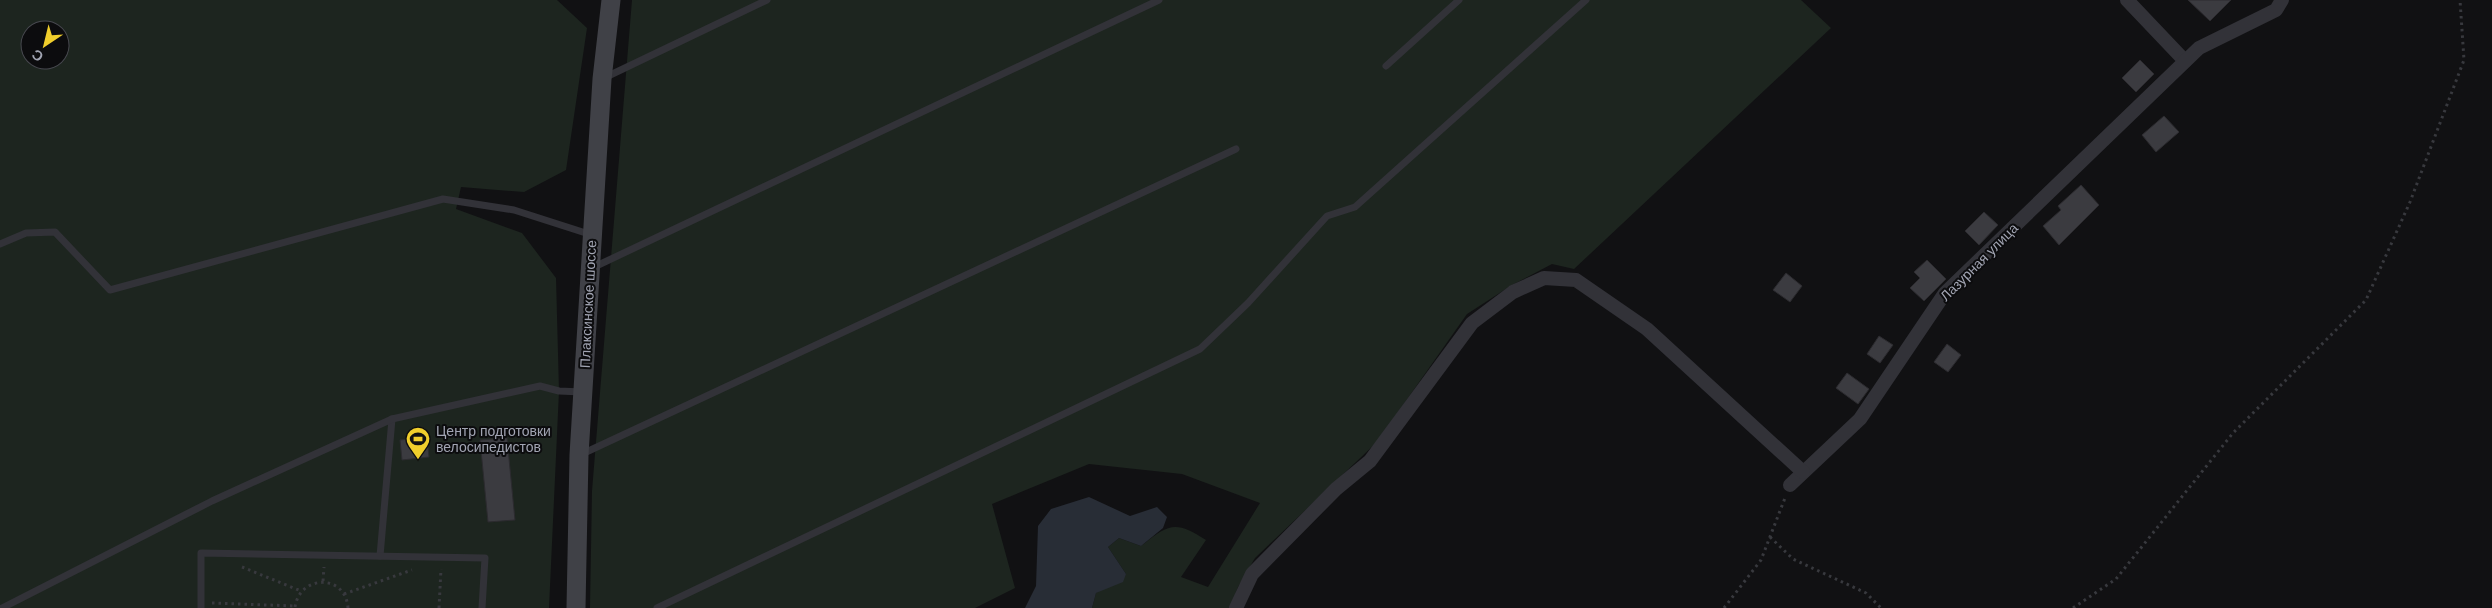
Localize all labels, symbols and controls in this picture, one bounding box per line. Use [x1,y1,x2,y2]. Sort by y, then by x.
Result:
north arrow [20,20,70,70]
text: С [29,46,46,65]
street label: Лазурная улица [1937,220,2021,304]
street label: Плаксинское шоссе [577,239,599,369]
place label: Центр подготовки велосипедистов [436,423,551,455]
sports icon: Центр подготовки велосипедистов [405,426,431,460]

